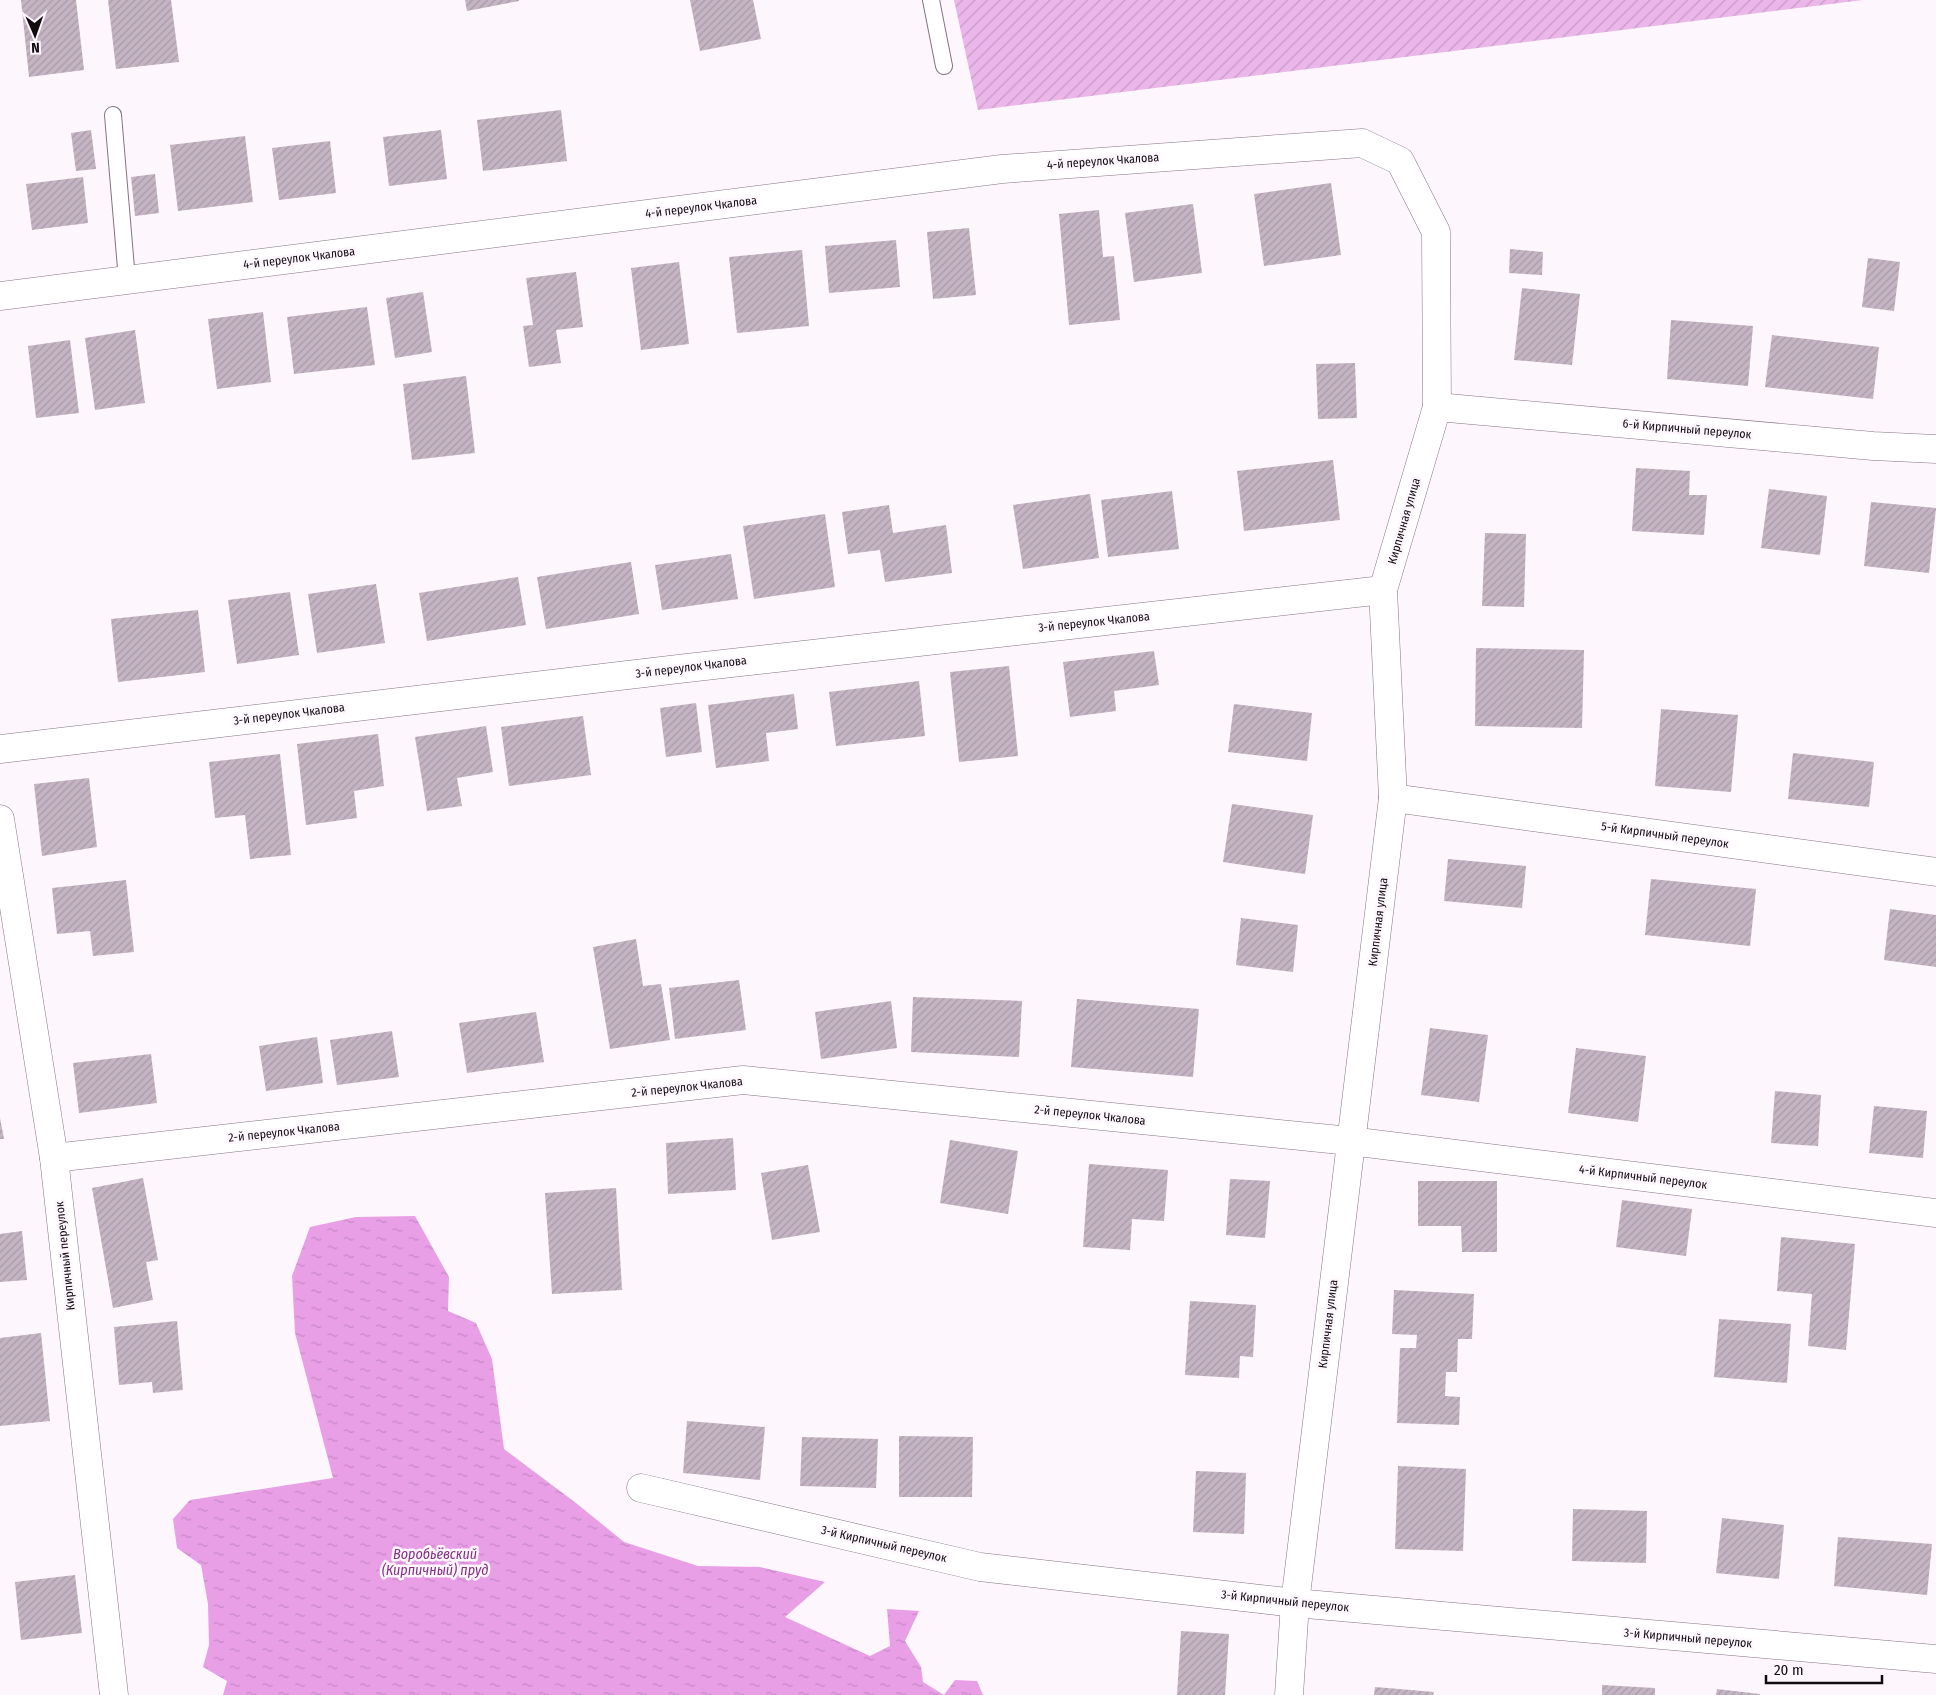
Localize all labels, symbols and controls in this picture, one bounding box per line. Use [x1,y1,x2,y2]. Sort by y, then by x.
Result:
north arrow [10,10,60,60]
text: N [31,39,40,56]
street label: 4-й переулок Чкалова [1046,150,1160,172]
street label: 4-й переулок Чкалова [644,193,758,221]
street label: 4-й переулок Чкалова [242,244,356,272]
street label: 6-й Кирпичный переулок [1622,416,1752,442]
street label: Кирпичная улица [1385,476,1423,566]
street label: 3-й переулок Чкалова [1038,609,1151,635]
street label: 3-й переулок Чкалова [635,653,748,681]
street label: 3-й переулок Чкалова [233,700,346,728]
street label: 5-й Кирпичный переулок [1600,819,1730,851]
street label: Кирпичная улица [1366,877,1390,967]
street label: 2-й переулок Чкалова [631,1074,743,1100]
street label: 2-й переулок Чкалова [1034,1102,1146,1128]
street label: 2-й переулок Чкалова [228,1119,340,1145]
street label: 4-й Кирпичный переулок [1578,1162,1708,1192]
street label: Кирпичный переулок [52,1200,78,1311]
street label: Кирпичная улица [1316,1279,1340,1369]
street label: 3-й Кирпичный переулок [820,1523,949,1565]
water label: Воробьёвский (Кирпичный) пруд [382,1546,488,1579]
street label: 3-й Кирпичный переулок [1220,1587,1350,1615]
street label: 3-й Кирпичный переулок [1623,1625,1753,1651]
scale bar [1766,1652,1882,1684]
text: 20 m [1774,1661,1804,1679]

